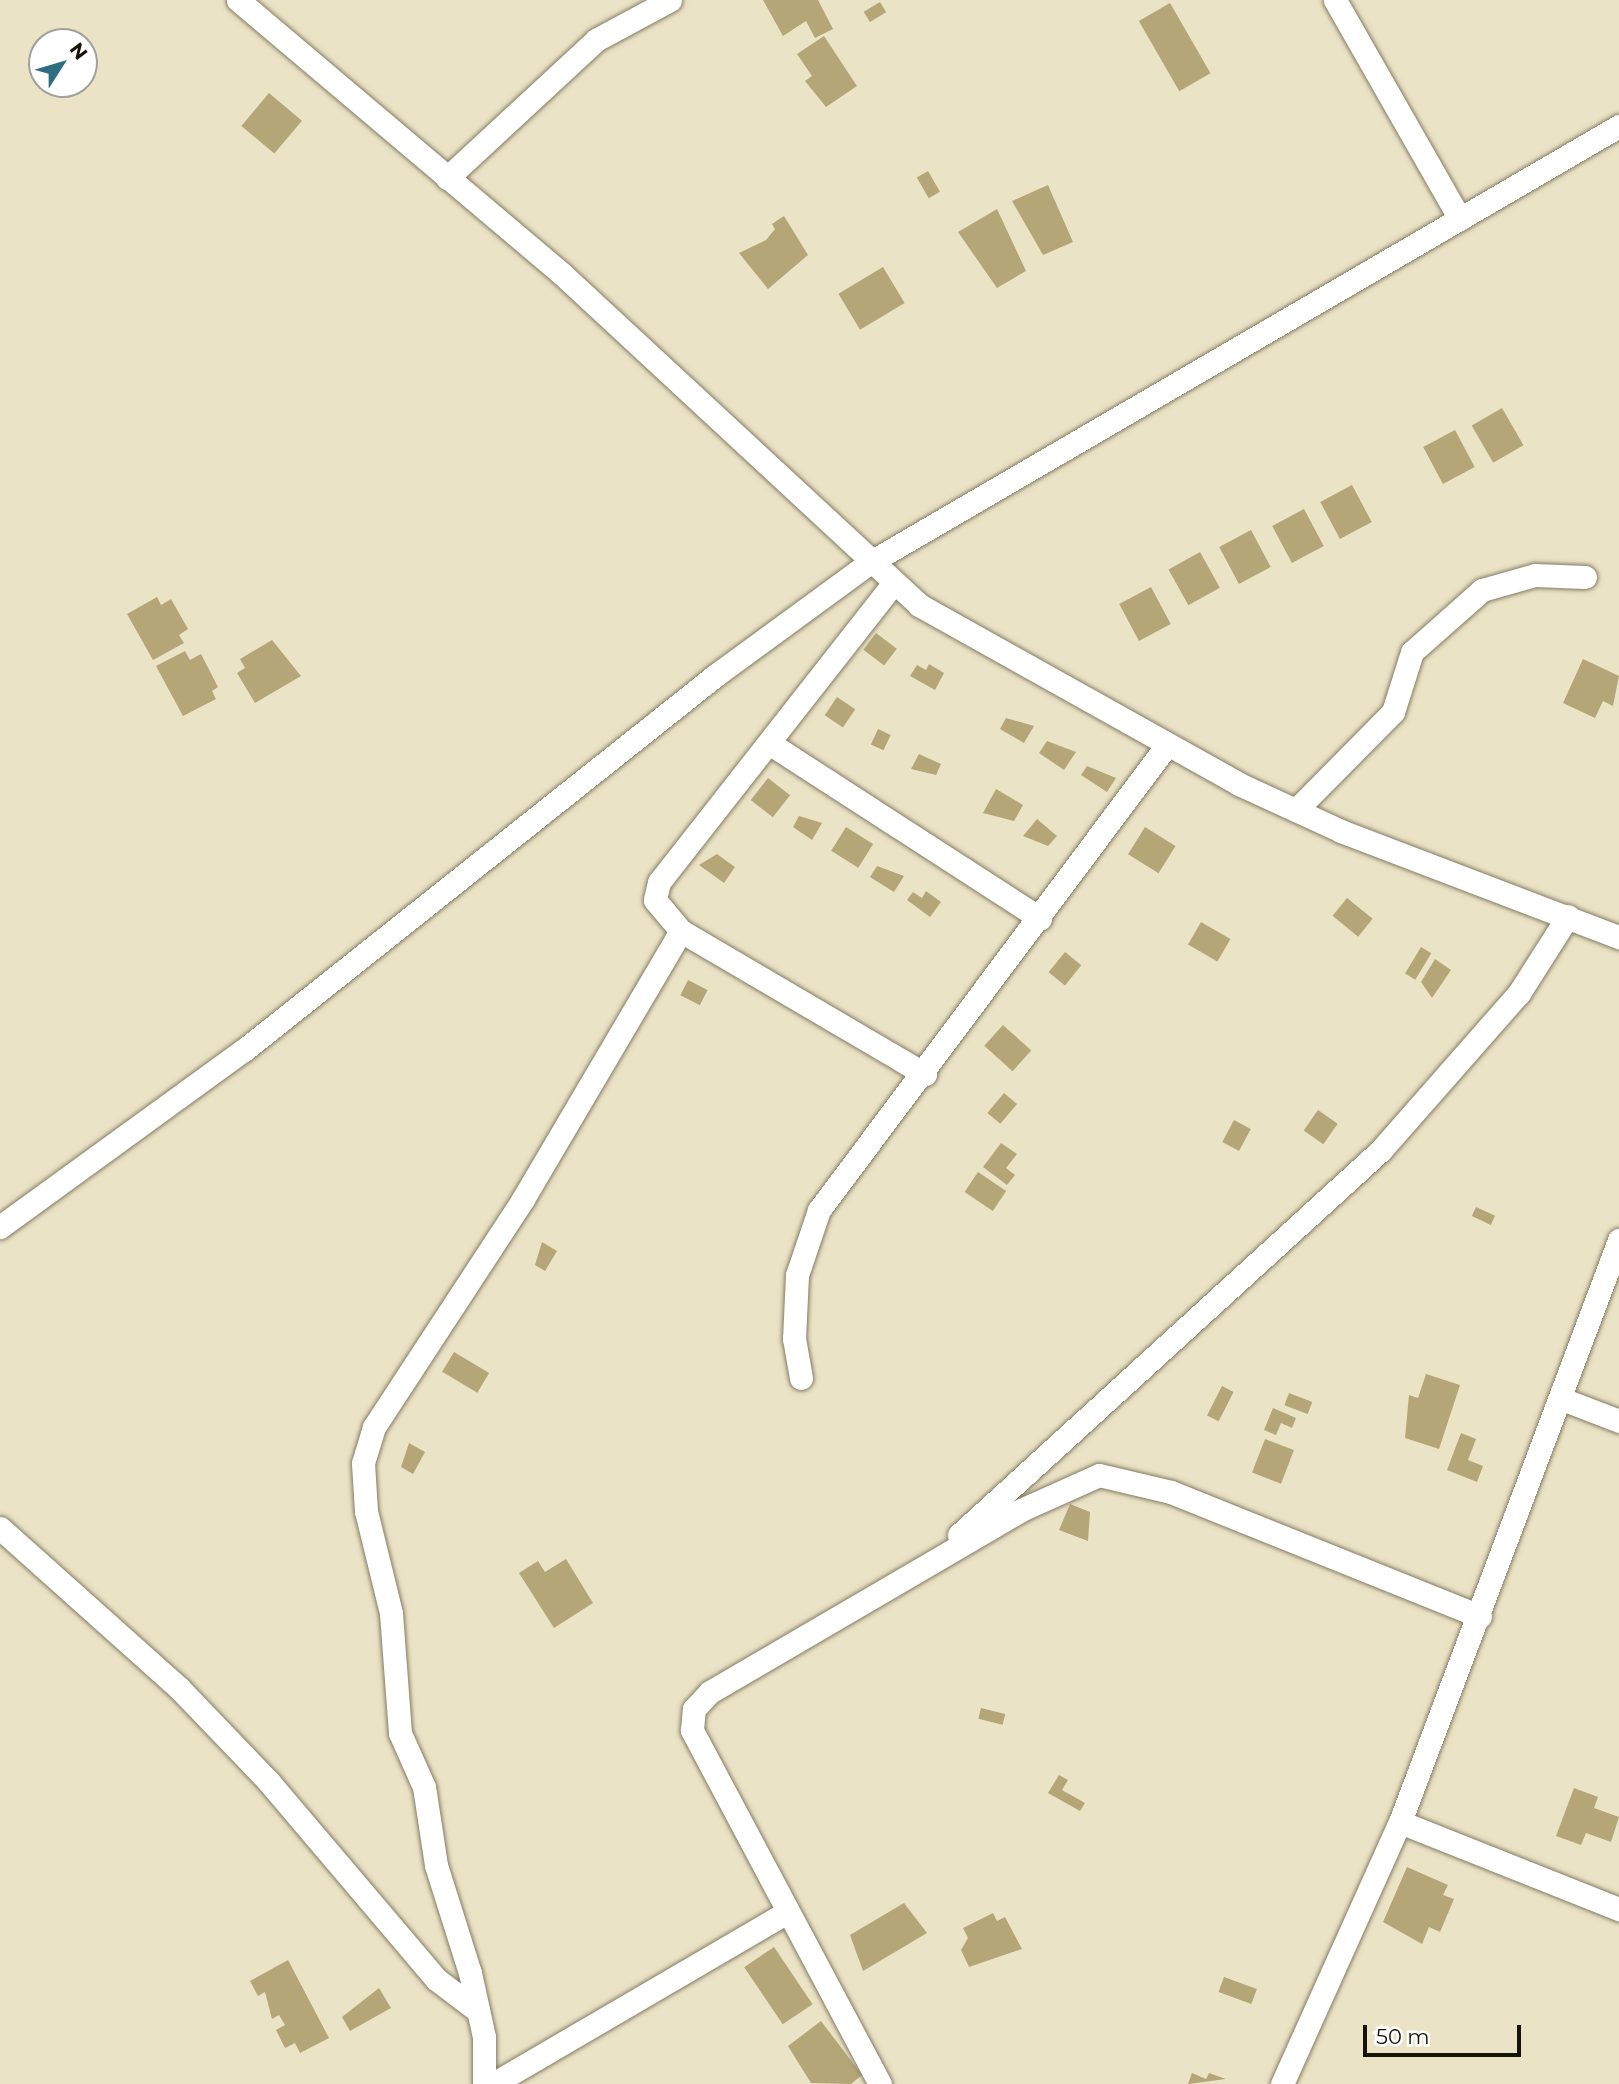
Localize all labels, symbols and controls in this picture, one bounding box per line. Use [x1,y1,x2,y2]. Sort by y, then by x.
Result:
north arrow [28,28,98,98]
text: N [65,38,92,64]
scale bar [1367,2010,1524,2054]
text: 50 m [1376,2024,1430,2049]

